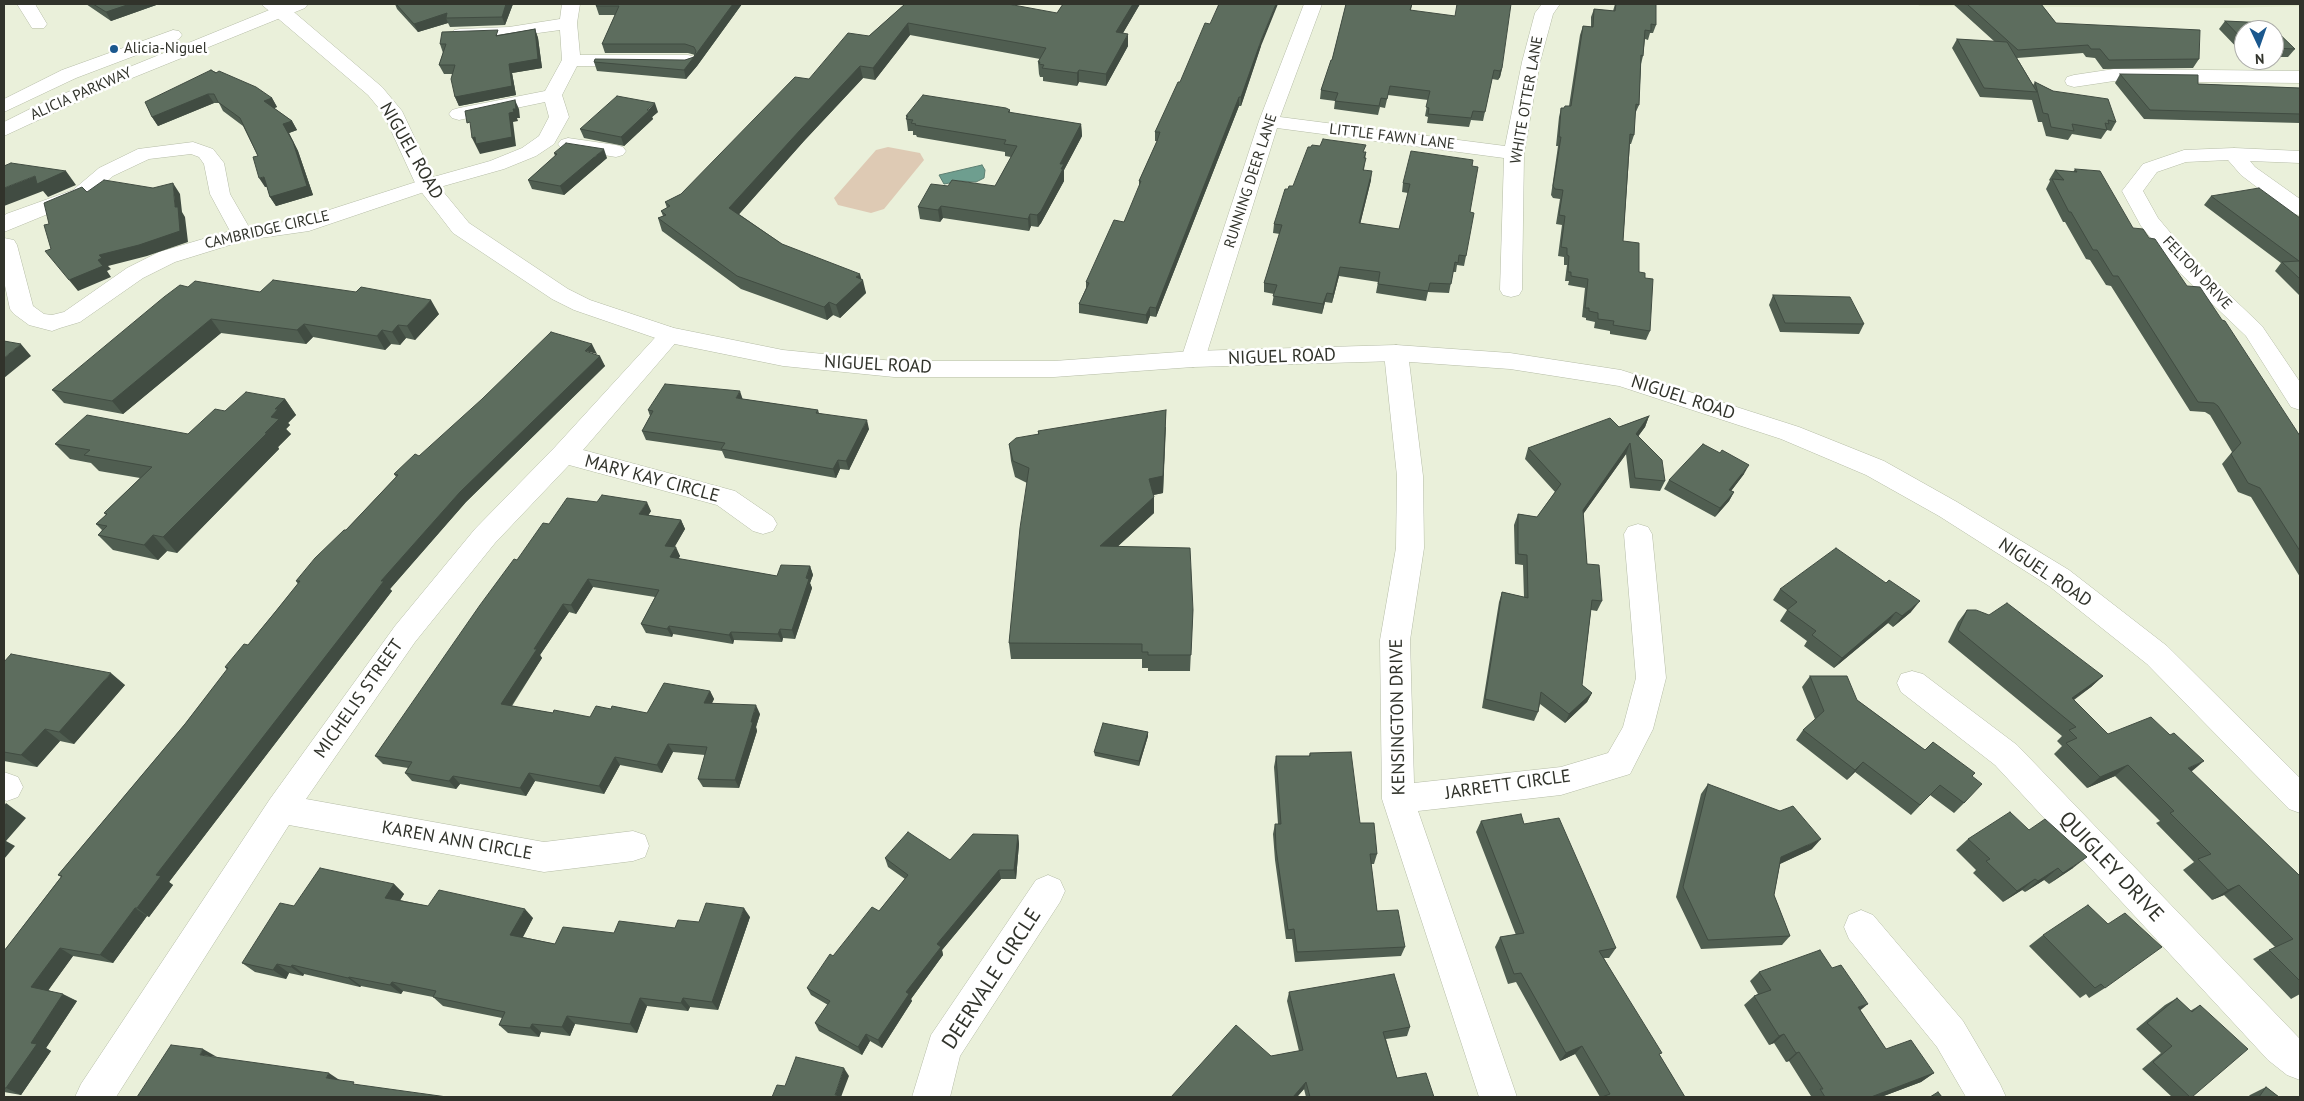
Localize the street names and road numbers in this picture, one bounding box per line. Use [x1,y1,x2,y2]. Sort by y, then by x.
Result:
street label: WHITE OTTER LANE [1507,35,1547,165]
street label: ALICIA PARKWAY [28,64,134,124]
street label: NIGUEL ROAD [375,99,447,203]
street label: RUNNING DEER LANE [1221,112,1281,250]
street label: LITTLE FAWN LANE [1328,120,1456,154]
street label: CAMBRIDGE CIRCLE [203,207,331,253]
street label: FELTON DRIVE [2159,233,2235,313]
street label: NIGUEL ROAD [1228,344,1336,370]
street label: NIGUEL ROAD [824,351,932,379]
street label: NIGUEL ROAD [1628,371,1738,425]
street label: MARY KAY CIRCLE [582,451,722,507]
street label: NIGUEL ROAD [1994,534,2096,612]
street label: MICHELIS STREET [310,635,408,763]
street label: KENSINGTON DRIVE [1386,639,1410,795]
street label: JARRETT CIRCLE [1444,765,1572,805]
street label: QUIGLEY DRIVE [2053,806,2169,928]
street label: KAREN ANN CIRCLE [380,817,534,865]
street label: DEERVALE CIRCLE [937,904,1047,1054]

